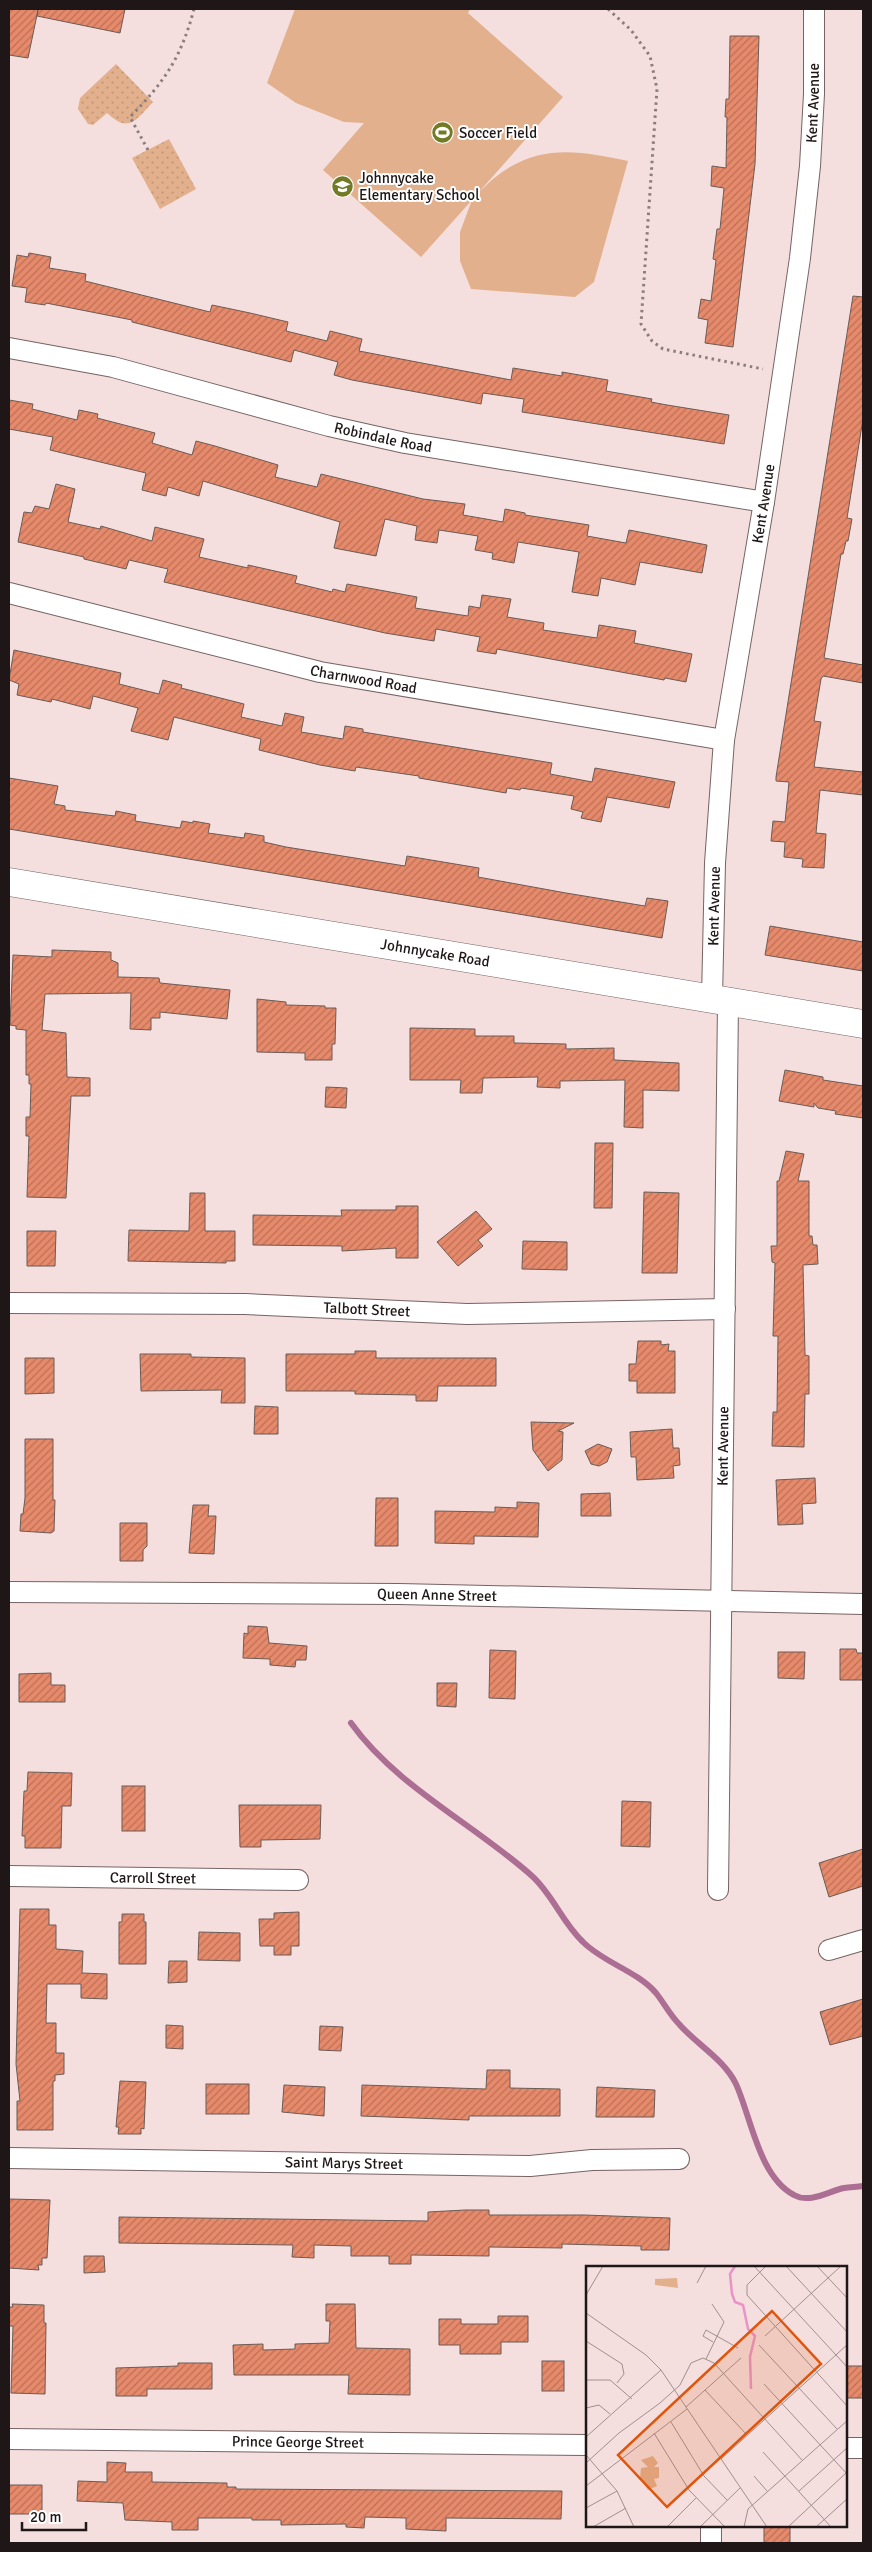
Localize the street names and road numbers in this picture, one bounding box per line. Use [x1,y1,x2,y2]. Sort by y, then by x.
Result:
street label: Kent Avenue [802,63,823,143]
street label: Robindale Road [332,418,433,456]
street label: Kent Avenue [748,463,778,545]
street label: Charnwood Road [308,661,418,697]
street label: Kent Avenue [704,866,724,946]
street label: Johnnycake Road [379,935,491,971]
street label: Talbott Street [323,1299,411,1320]
street label: Kent Avenue [714,1406,732,1486]
street label: Queen Anne Street [377,1585,497,1605]
street label: Carroll Street [110,1868,196,1888]
street label: Saint Marys Street [285,2153,403,2173]
street label: Prince George Street [232,2432,364,2452]

